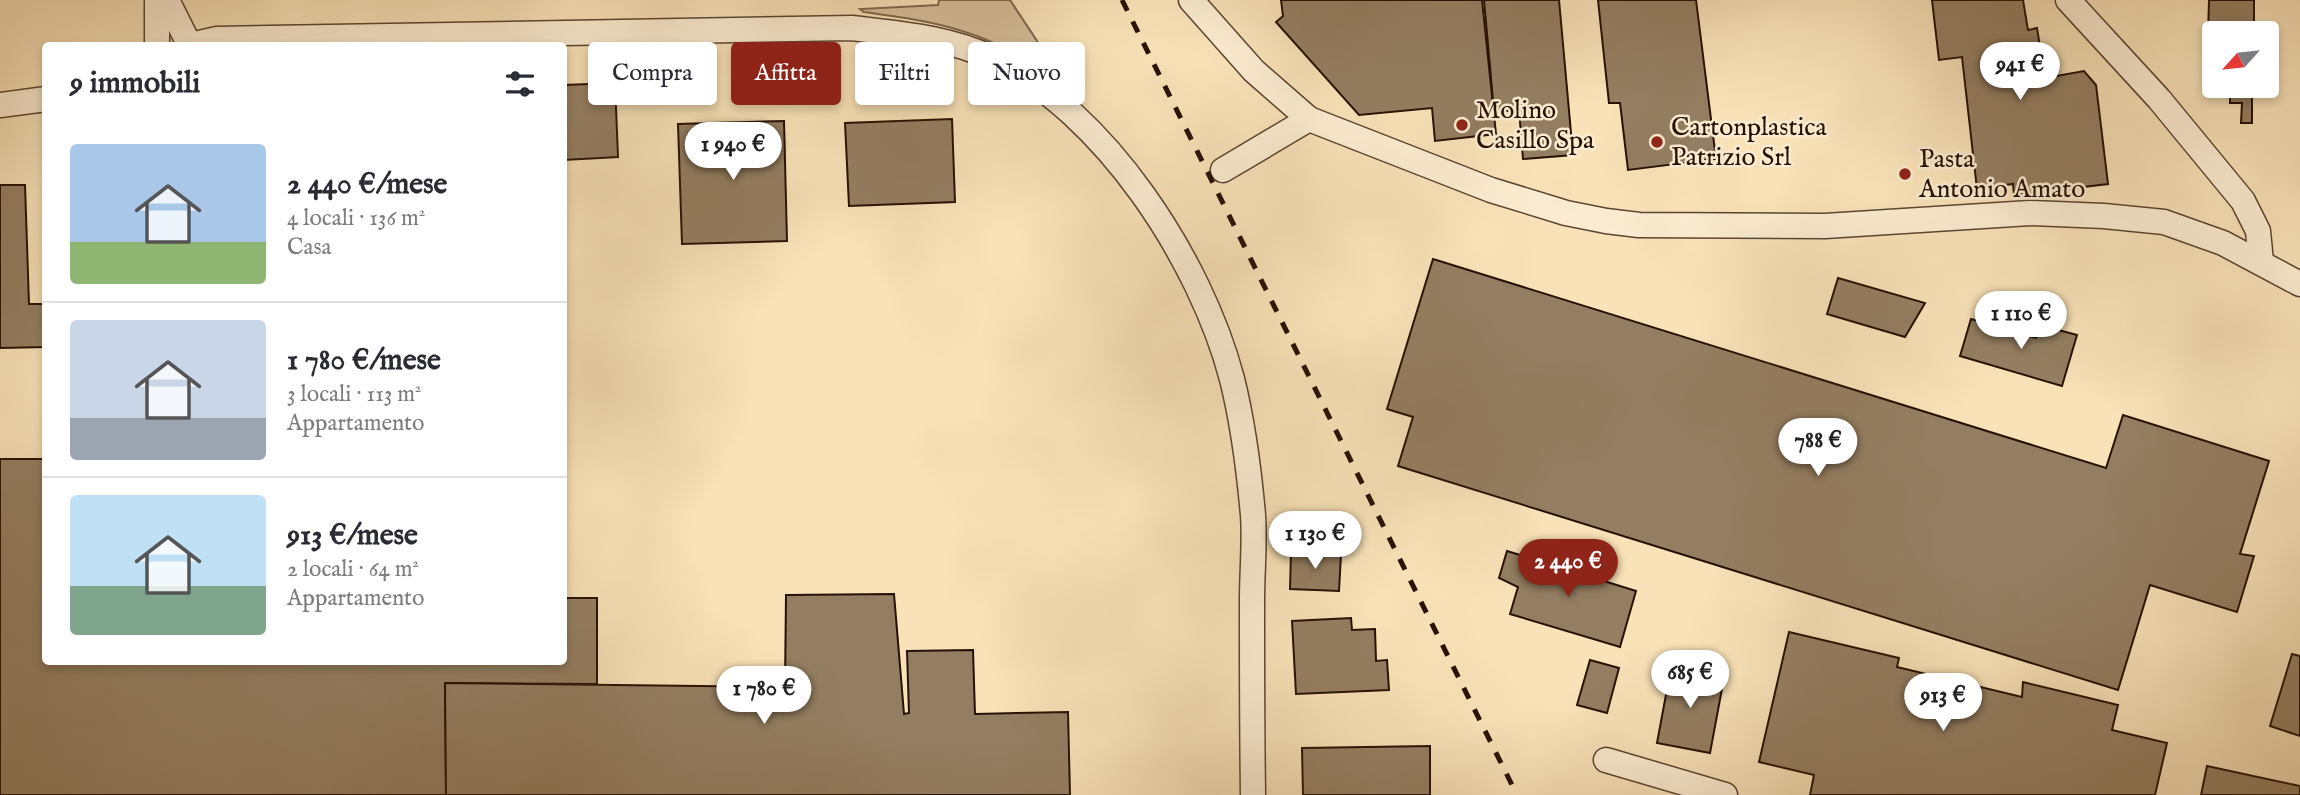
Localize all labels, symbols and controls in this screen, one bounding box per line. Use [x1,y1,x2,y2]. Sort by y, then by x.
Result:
north arrow [2202,21,2278,98]
map controls [2202,21,2279,98]
chip: Compra [588,42,717,105]
chip: Affitta [731,42,841,105]
chip: Filtri [855,42,954,105]
chip: Nuovo [968,42,1085,105]
pin: 941 € [1971,42,2069,102]
text: 941 € [1996,50,2044,79]
text: 9 immobili [70,65,200,103]
icon: filters [501,65,539,103]
place label: Molino Casillo Spa [1476,94,1595,157]
place label: Cartonplastica Patrizio Srl [1671,111,1827,174]
marker: Molino Casillo Spa [1454,117,1470,133]
pin: 1 940 € [668,122,798,182]
text: 1 940 € [701,130,765,159]
marker: Cartonplastica Patrizio Srl [1649,134,1665,150]
place label: Pasta Antonio Amato [1918,143,2085,206]
text: 2 440 €/mese [287,166,447,204]
marker: Pasta Antonio Amato [1897,166,1913,182]
icon: home [126,172,210,256]
text: 4 locali · 136 m² [287,204,425,233]
text: Casa [287,233,331,262]
pin: 1 110 € [1956,292,2086,351]
text: 1 110 € [1991,299,2051,328]
text: 1 780 €/mese [287,342,441,380]
icon: home [126,348,210,432]
text: 3 locali · 113 m² [287,380,422,409]
text: Appartamento [287,409,424,438]
pin: 788 € [1769,419,1867,478]
text: 788 € [1794,426,1842,455]
pin: 1 130 € [1250,512,1380,571]
text: 913 €/mese [287,517,418,555]
text: 1 130 € [1285,519,1345,548]
icon: home [126,523,210,607]
pin: 2 440 € [1503,540,1633,599]
text: 2 440 € [1534,547,1602,576]
text: 2 locali · 64 m² [287,555,419,584]
text: Appartamento [287,584,424,613]
pin: 685 € [1641,650,1739,710]
text: 685 € [1667,658,1713,687]
pin: 1 780 € [699,666,829,726]
text: 1 780 € [732,674,796,703]
pin: 913 € [1894,674,1992,733]
text: 913 € [1920,681,1966,710]

